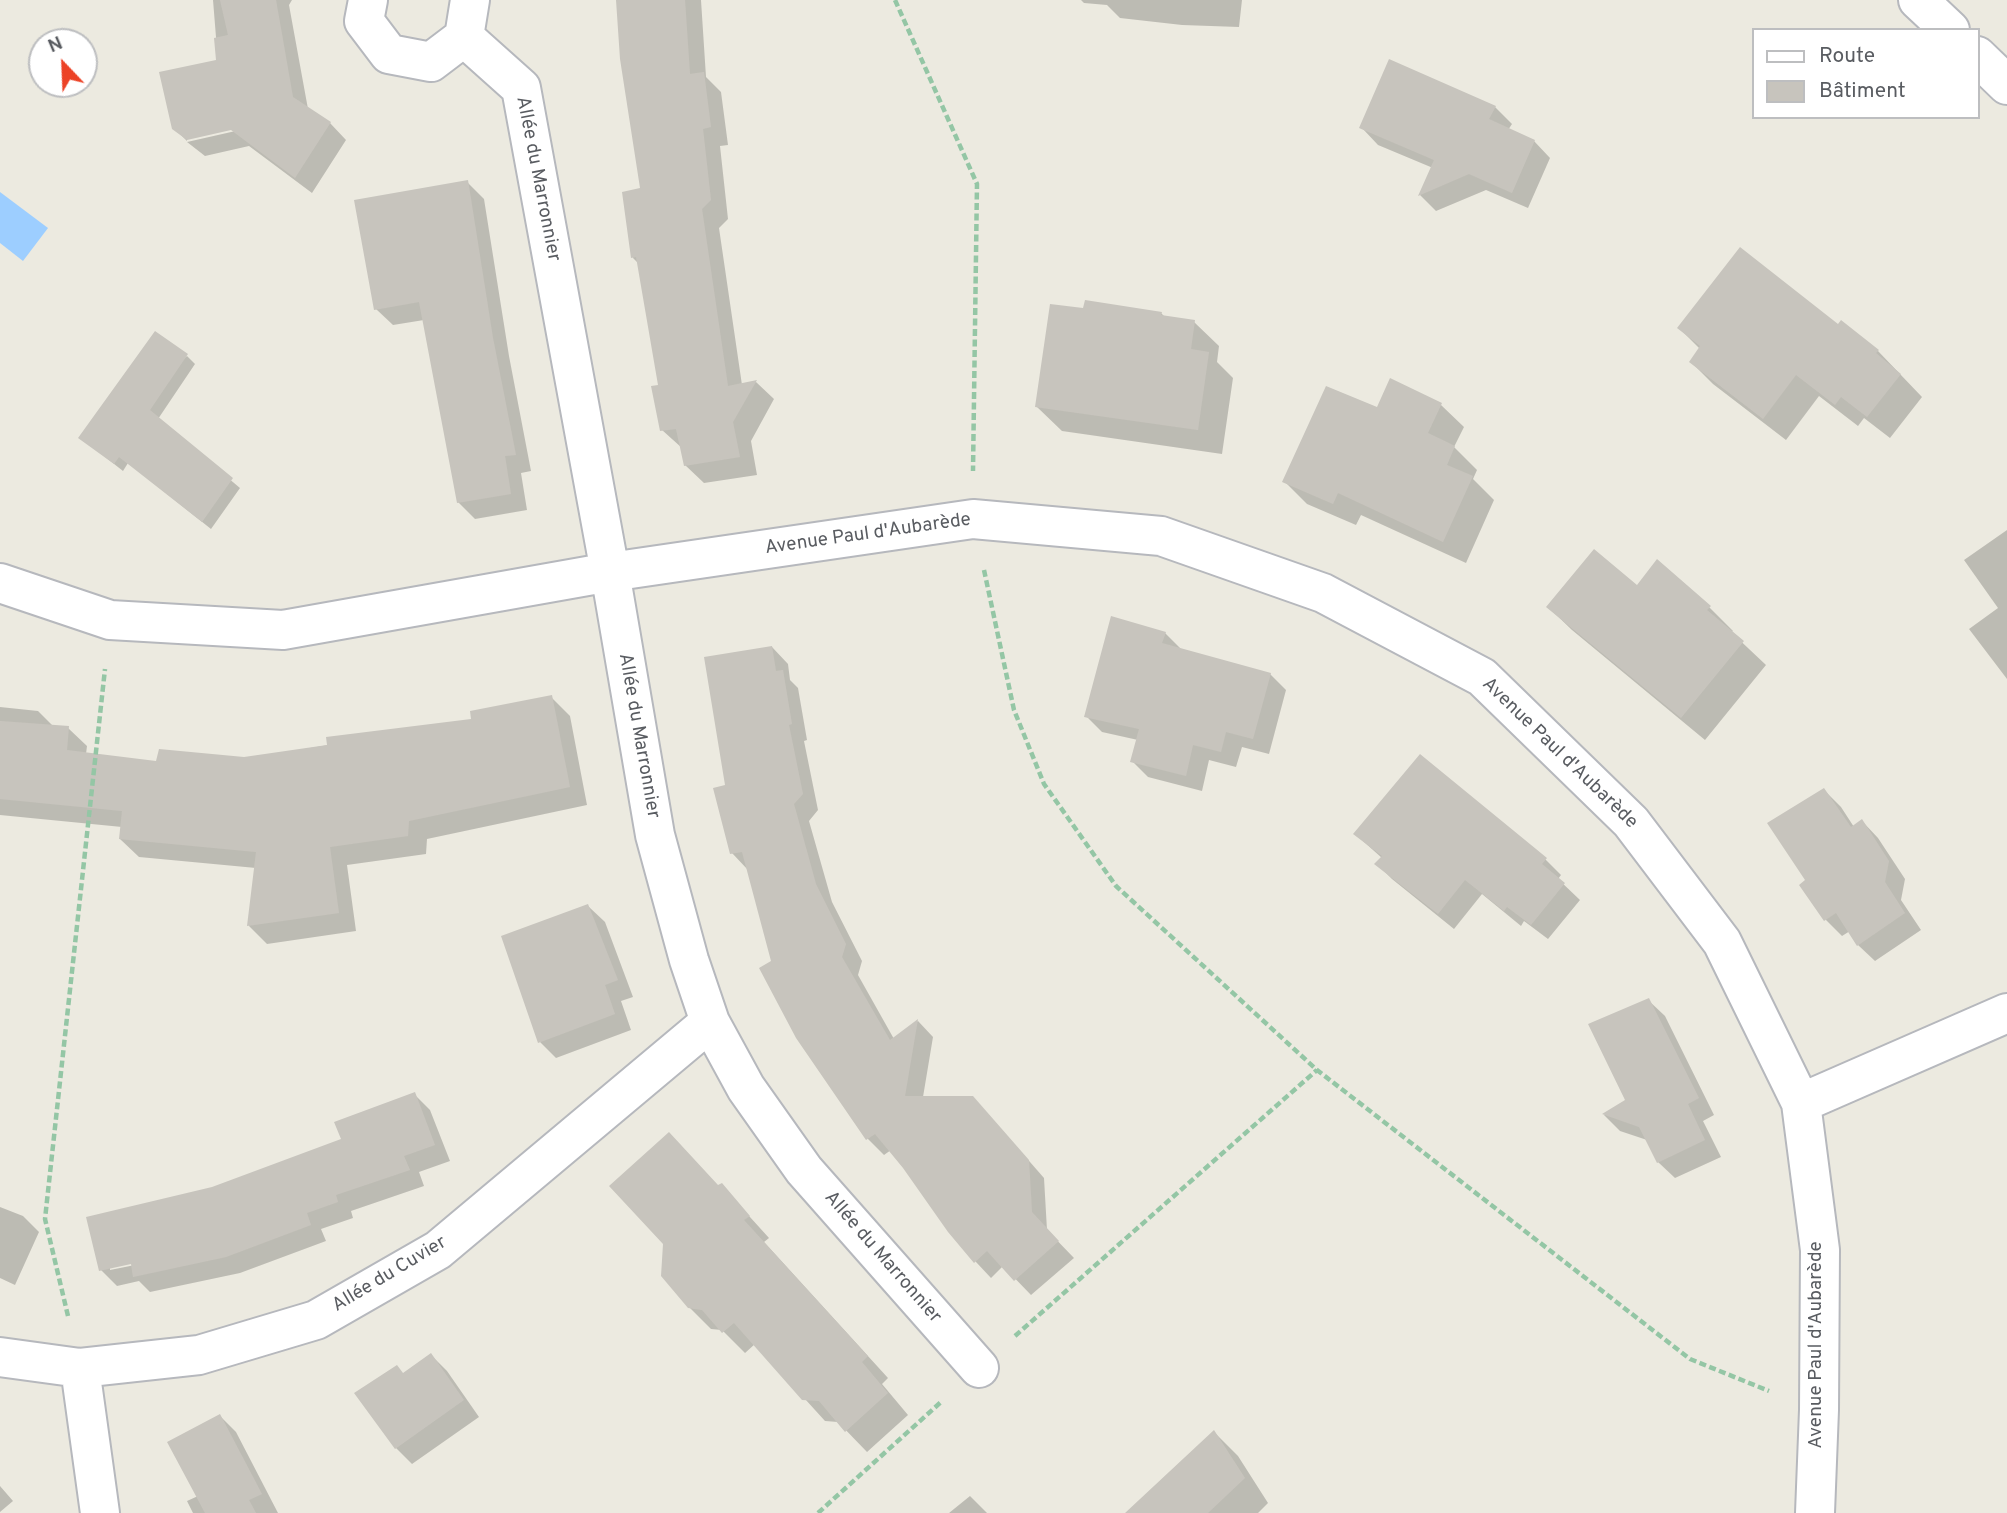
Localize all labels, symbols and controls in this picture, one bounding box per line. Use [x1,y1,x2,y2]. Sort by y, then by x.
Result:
north arrow [28,28,98,98]
legend [1752,28,1979,119]
text: N [45,32,67,59]
text: Route [1819,43,1875,70]
text: Bâtiment [1819,78,1906,105]
street label: Allée du Marronnier [510,95,564,263]
street label: Avenue Paul d'Aubarède [764,509,972,561]
street label: Allée du Marronnier [612,652,664,820]
street label: Avenue Paul d'Aubarède [1476,674,1642,834]
street label: Allée du Marronnier [818,1187,946,1329]
street label: Allée du Cuvier [329,1232,451,1318]
street label: Avenue Paul d'Aubarède [1806,1241,1828,1449]

